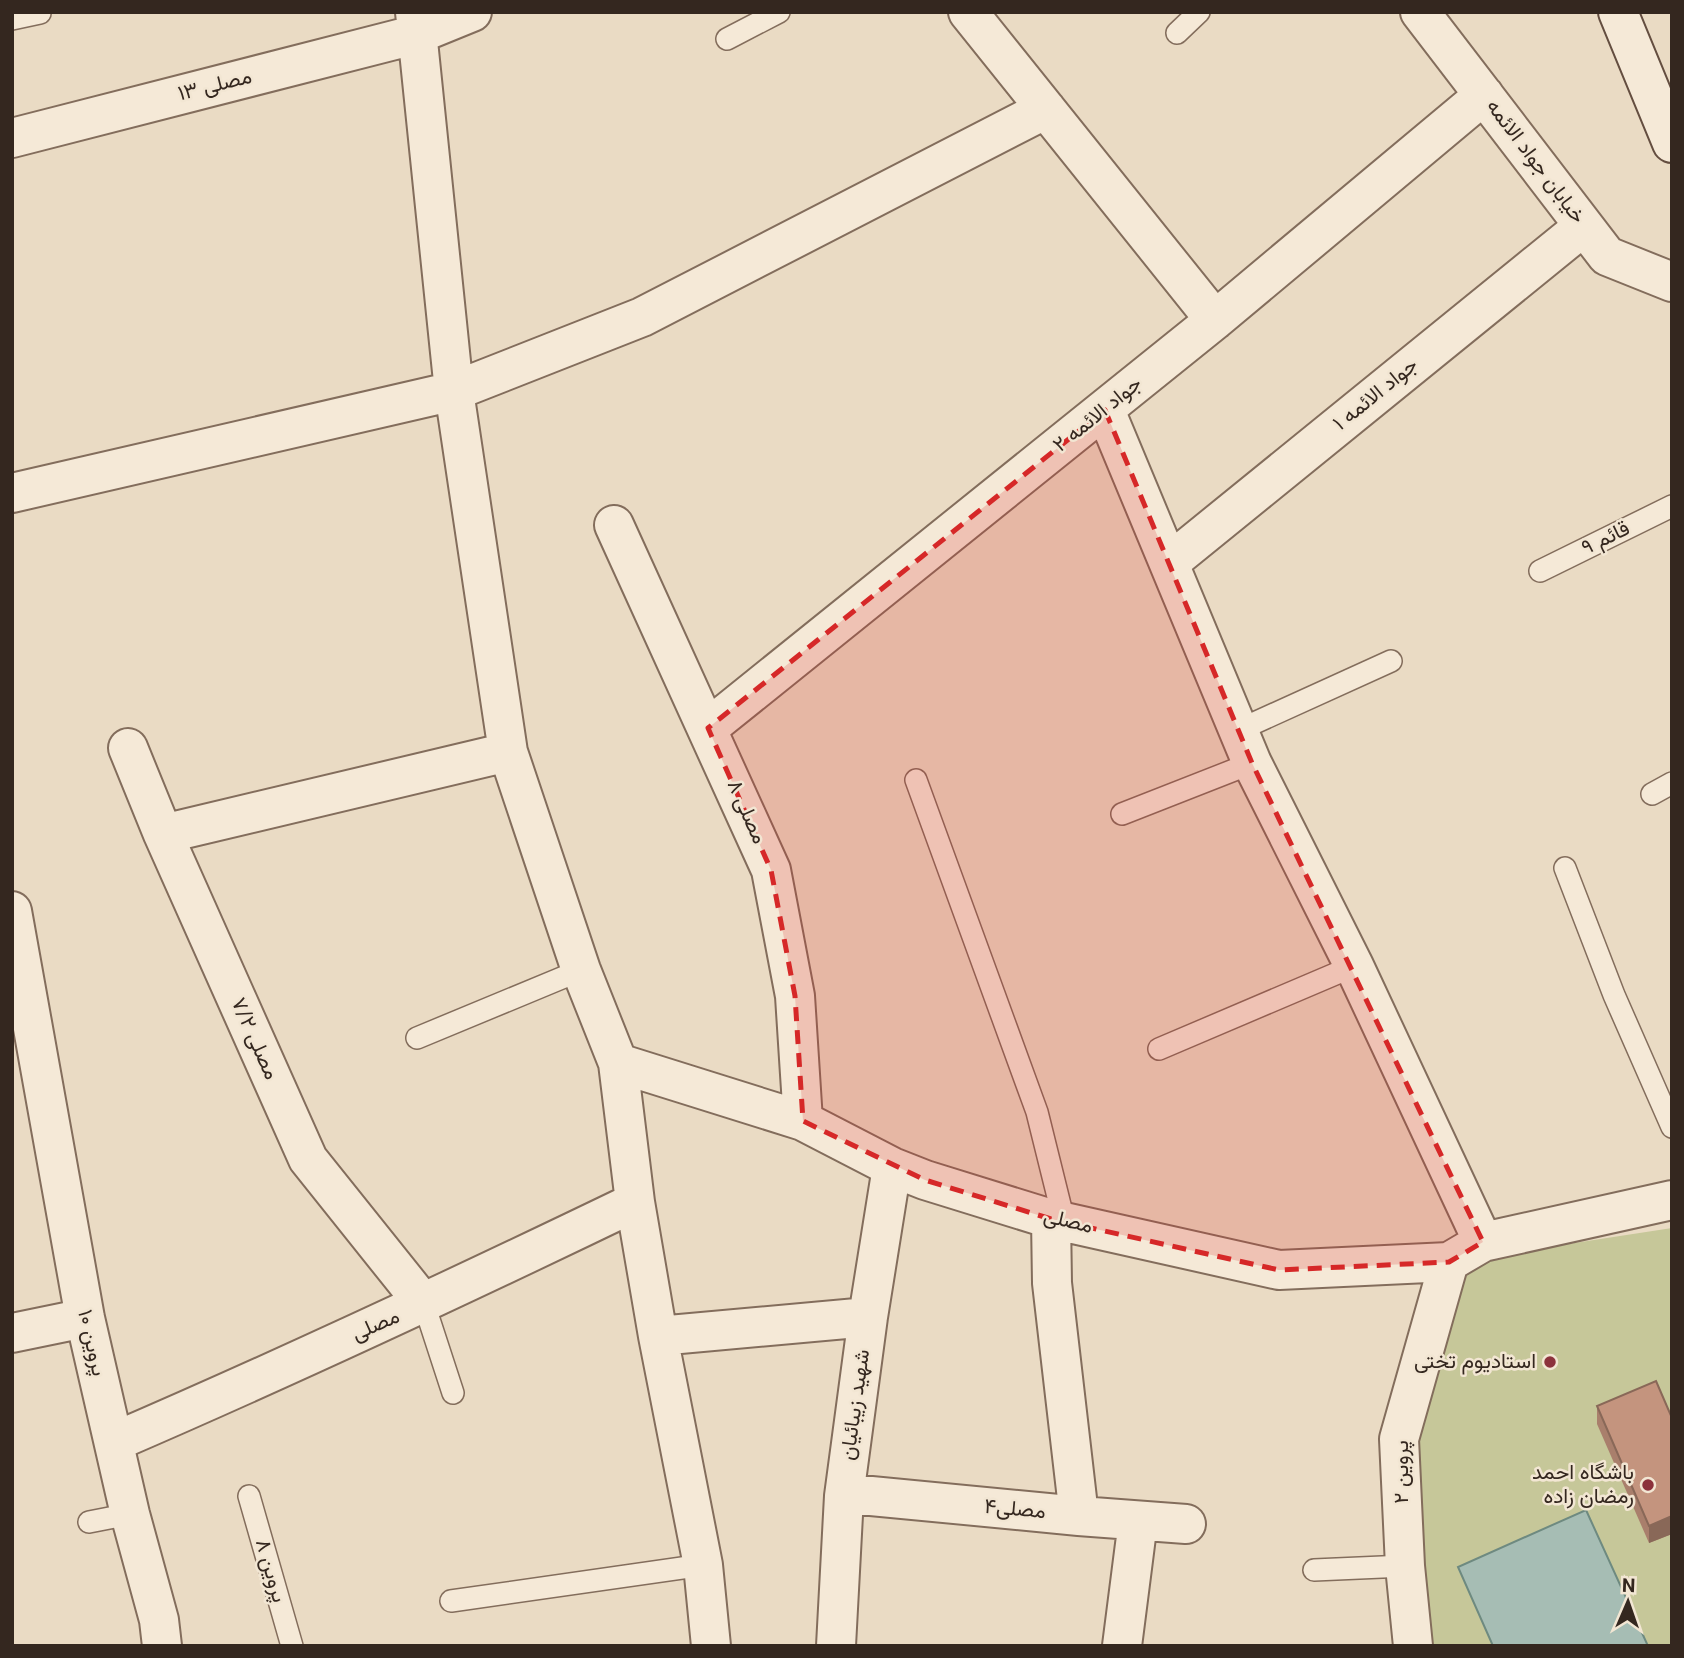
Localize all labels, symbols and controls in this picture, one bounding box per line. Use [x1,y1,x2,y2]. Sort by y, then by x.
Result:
street label: مصلی ۱۳ [175,61,255,111]
street label: خیابان جواد الائمه [1477,93,1593,231]
street label: جواد الائمه ۱ [1326,350,1426,440]
street label: جواد الائمه ۲ [1046,369,1150,461]
street label: قائم ۹ [1576,513,1636,565]
street label: مصلی ۸ [717,774,775,850]
street label: مصلی ۷/۲ [221,992,287,1086]
street label: مصلی [1040,1200,1096,1244]
street label: مصلی [347,1301,405,1351]
street label: پروین ۱۰ [67,1306,115,1380]
place label: استادیوم تختی [1414,1346,1536,1379]
street label: شهید زیبائیان [832,1347,880,1463]
marker: استادیوم تختی [1542,1354,1558,1370]
street label: پروین ۲ [1386,1440,1419,1504]
place label: باشگاه احمد رمضان زاده [1532,1457,1634,1514]
marker: باشگاه احمد رمضان زاده [1640,1477,1656,1493]
street label: مصلی۴ [983,1491,1047,1529]
street label: پروین ۸ [245,1535,295,1607]
north arrow [1593,1567,1663,1637]
text: N [1621,1573,1636,1602]

